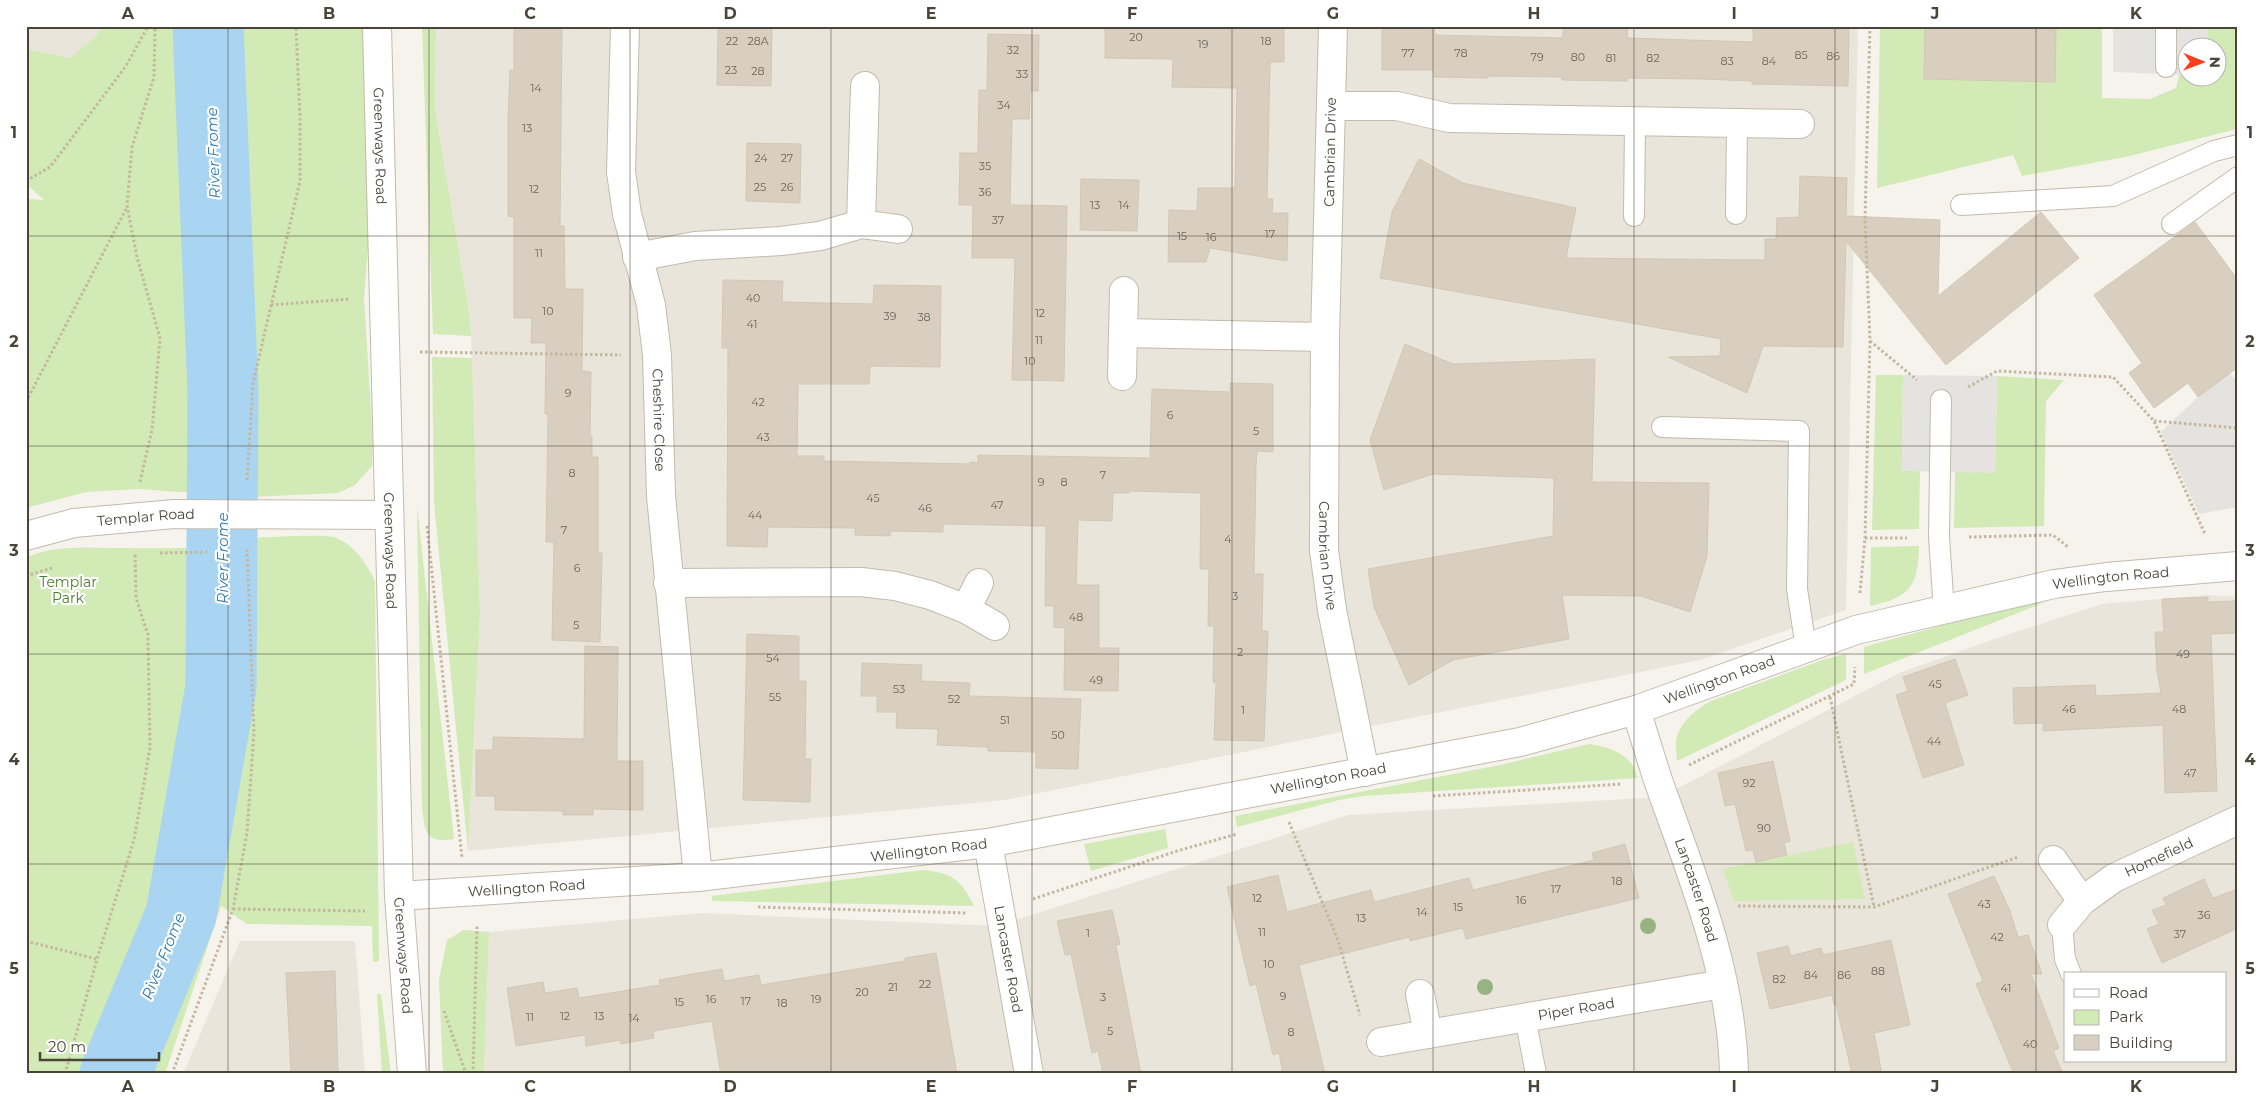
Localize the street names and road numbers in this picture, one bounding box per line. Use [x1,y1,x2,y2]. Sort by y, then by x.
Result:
street label: Greenways Road [370,87,391,205]
street label: Cambrian Drive [1320,97,1340,207]
street label: Cheshire Close [648,368,669,472]
street label: Greenways Road [380,492,401,610]
street label: Cambrian Drive [1315,501,1341,611]
street label: Templar Road [96,505,195,530]
street label: Wellington Road [2051,563,2170,593]
street label: Wellington Road [1661,651,1778,708]
street label: Wellington Road [1269,759,1388,798]
street label: Homefield [2121,833,2196,881]
street label: Wellington Road [869,834,988,866]
street label: Lancaster Road [1671,835,1722,944]
street label: Wellington Road [467,875,586,901]
street label: Greenways Road [390,896,417,1015]
street label: Lancaster Road [990,904,1027,1014]
street label: Piper Road [1536,994,1616,1024]

